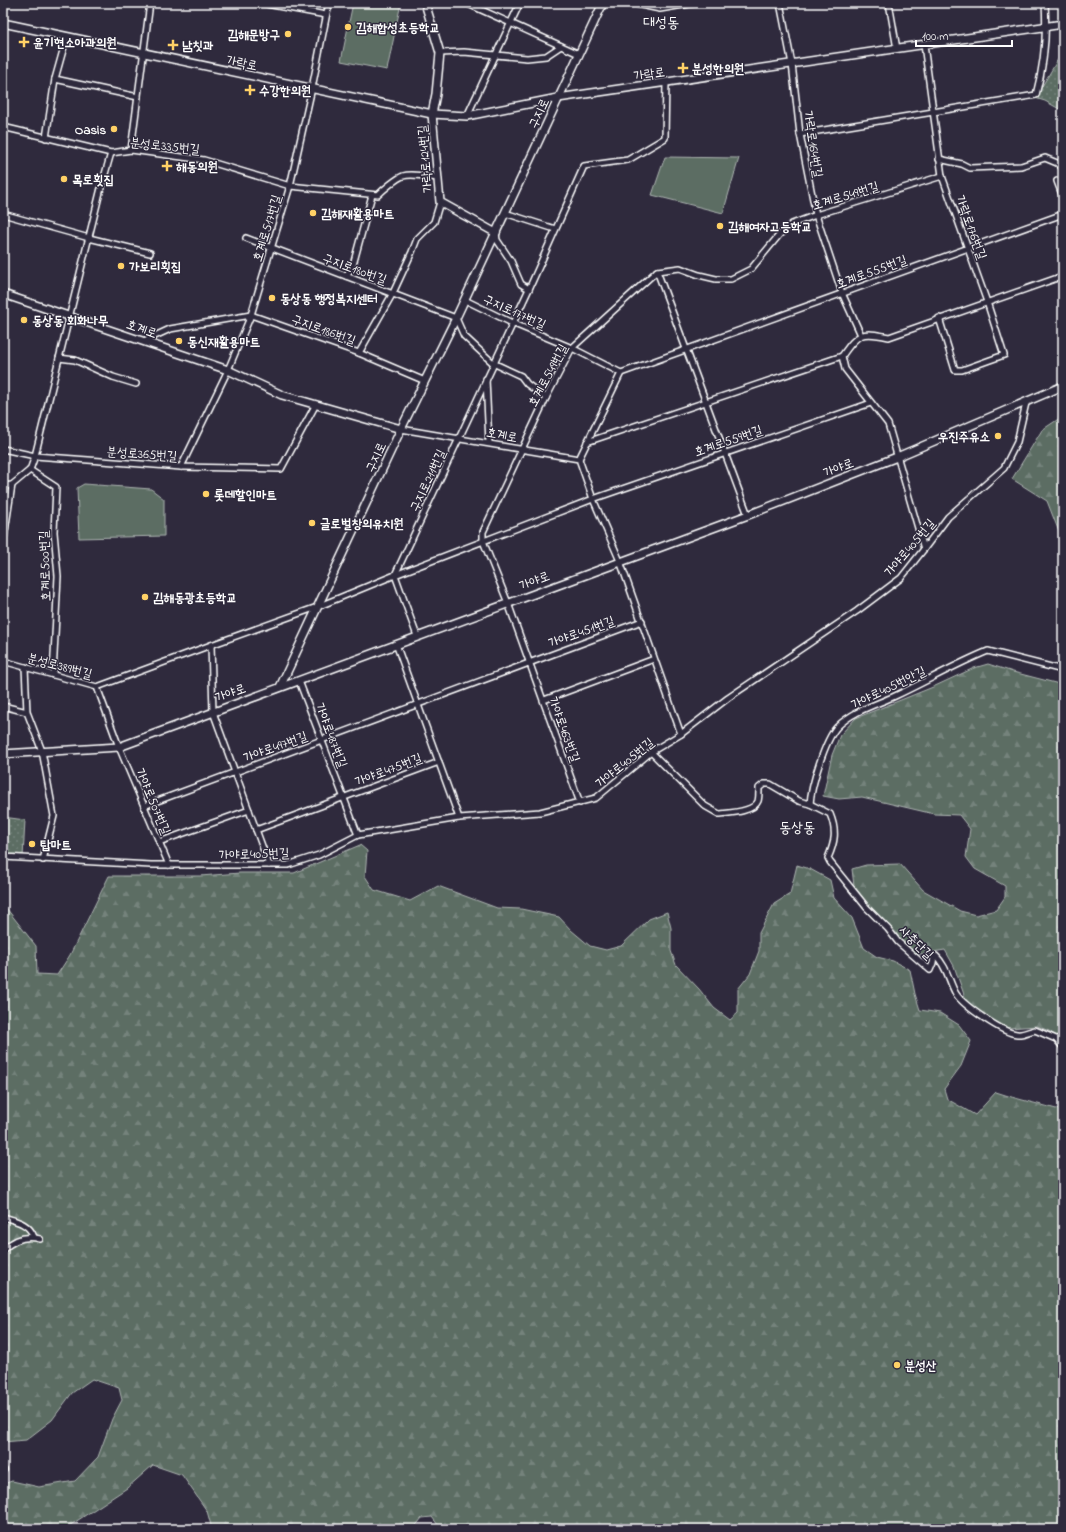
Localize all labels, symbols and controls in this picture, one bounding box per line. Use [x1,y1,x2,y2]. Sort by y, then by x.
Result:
district label: 대성동 [643,12,679,34]
place label: 김해합성초등학교 [356,19,440,38]
marker: 김해합성초등학교 [343,22,353,32]
scale bar [916,22,1012,48]
place label: 김해문방구 [228,26,281,45]
text: 100 m [922,28,949,46]
marker: 김해문방구 [283,29,293,39]
place label: 윤기현소아과의원 [33,34,117,53]
marker: 윤기현소아과의원 [18,36,30,48]
place label: 남칫과 [182,37,214,56]
marker: 남칫과 [167,39,179,51]
street label: 가락로 [224,51,259,76]
place label: 분성한의원 [692,60,744,79]
marker: 분성한의원 [677,62,689,74]
street label: 가락로 [632,63,666,86]
place label: 수강한의원 [259,82,311,101]
marker: 수강한의원 [244,84,256,96]
street label: 구지로 [524,95,555,132]
street label: 가락로164번길 [798,109,827,179]
place label: Oasis [75,121,106,140]
marker: Oasis [109,124,119,134]
street label: 가락로124번길 [413,124,438,194]
street label: 분성로335번길 [129,133,201,160]
place label: 해동의원 [176,158,218,177]
marker: 해동의원 [161,160,173,172]
place label: 목로횟집 [72,171,114,190]
marker: 목로횟집 [59,174,69,184]
street label: 호계로549번길 [810,177,881,216]
street label: 호계로517번길 [248,193,287,264]
street label: 가락로176번길 [950,193,991,262]
place label: 김해재활용마트 [321,205,395,224]
marker: 김해재활용마트 [308,208,318,218]
place label: 김해여자고등학교 [728,218,812,237]
marker: 김해여자고등학교 [715,221,725,231]
street label: 구지로180번길 [320,249,389,290]
street label: 호계로555번길 [833,251,910,294]
place label: 가보리횟집 [129,258,181,277]
marker: 가보리횟집 [116,261,126,271]
place label: 동상동 행정복지센터 [280,290,377,309]
street label: 구지로177번길 [480,290,549,335]
marker: 동상동 행정복지센터 [267,293,277,303]
street label: 구지로186번길 [289,310,358,351]
place label: 동상동 회화나무 [32,312,108,331]
marker: 동상동 회화나무 [19,315,29,325]
street label: 호계로 [124,315,159,344]
place label: 동신재활용마트 [187,333,261,352]
marker: 동신재활용마트 [174,336,184,346]
street label: 호계로549번길 [524,341,573,411]
street label: 호계로559번길 [692,421,765,462]
street label: 호계로 [484,423,519,448]
place label: 우진주유소 [938,428,991,447]
marker: 우진주유소 [993,431,1003,441]
street label: 구지로 [361,439,392,476]
street label: 분성로365번길 [106,443,178,466]
street label: 구지로211번길 [406,446,451,515]
street label: 가야로 [820,454,857,483]
place label: 롯데할인마트 [214,486,277,505]
marker: 롯데할인마트 [201,489,211,499]
place label: 글로벌창의유치원 [320,515,404,534]
street label: 가야로405번길 [880,515,940,581]
marker: 글로벌창의유치원 [307,518,317,528]
street label: 호계로500번길 [35,530,56,602]
street label: 가야로 [516,567,553,596]
place label: 김해동광초등학교 [153,589,237,608]
marker: 김해동광초등학교 [140,592,150,602]
street label: 가야로451번길 [546,612,617,653]
street label: 분성로389번길 [25,649,94,684]
street label: 가야로405번안길 [848,662,929,715]
street label: 가야로 [213,679,249,708]
street label: 가야로463번길 [543,694,584,765]
street label: 가야로487번길 [310,700,352,771]
street label: 가야로497번길 [241,727,310,768]
street label: 가야로405번길 [591,734,658,793]
street label: 가야로475번길 [352,749,425,792]
street label: 가야로507번길 [130,765,175,838]
district label: 동상동 [779,817,815,839]
place label: 탑마트 [40,836,72,855]
marker: 탑마트 [27,839,37,849]
street label: 가야로405번길 [218,844,290,865]
street label: 사충단길 [894,921,938,964]
place label: 분성산 [905,1357,937,1376]
marker: 분성산 [892,1360,902,1370]

